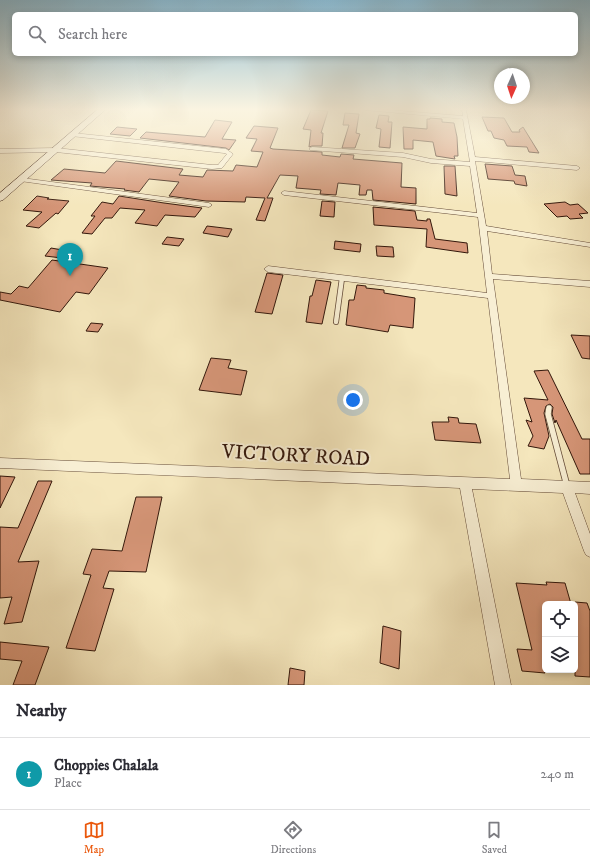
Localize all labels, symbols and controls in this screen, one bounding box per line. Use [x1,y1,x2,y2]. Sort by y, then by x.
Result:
search box [12,12,578,56]
icon: search [26,23,48,45]
text: Search here [58,25,127,44]
north arrow [494,68,530,104]
pin: 1 [57,243,83,276]
your location [343,390,363,410]
street label: VICTORY ROAD [220,440,371,472]
map controls [542,601,578,673]
button: locate [542,601,578,637]
button: layers [542,637,578,673]
text: Nearby [16,700,66,722]
text: Choppies Chalala [54,756,158,775]
text: 1 [27,766,31,782]
text: 240 m [541,766,574,782]
text: Place [54,775,82,791]
tab: Map [83,819,105,857]
tab: Directions [271,819,316,857]
tab: Saved [482,819,507,857]

